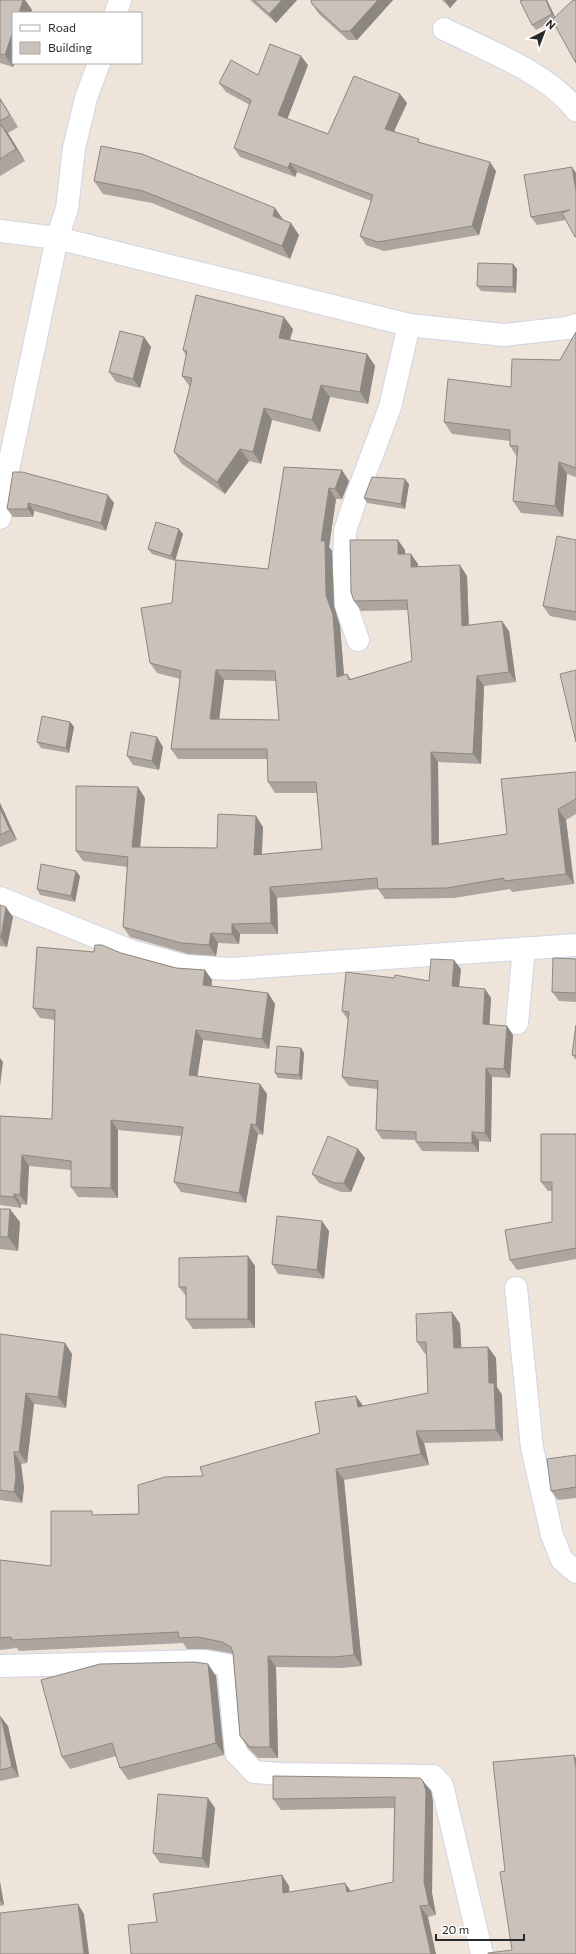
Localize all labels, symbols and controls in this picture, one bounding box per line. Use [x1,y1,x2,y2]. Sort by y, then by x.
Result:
legend [12,12,142,64]
north arrow [524,12,564,52]
text: N [544,17,558,32]
text: Road [48,20,76,34]
text: Building [48,40,92,54]
scale bar [436,1916,524,1942]
text: 20 m [442,1922,469,1936]

